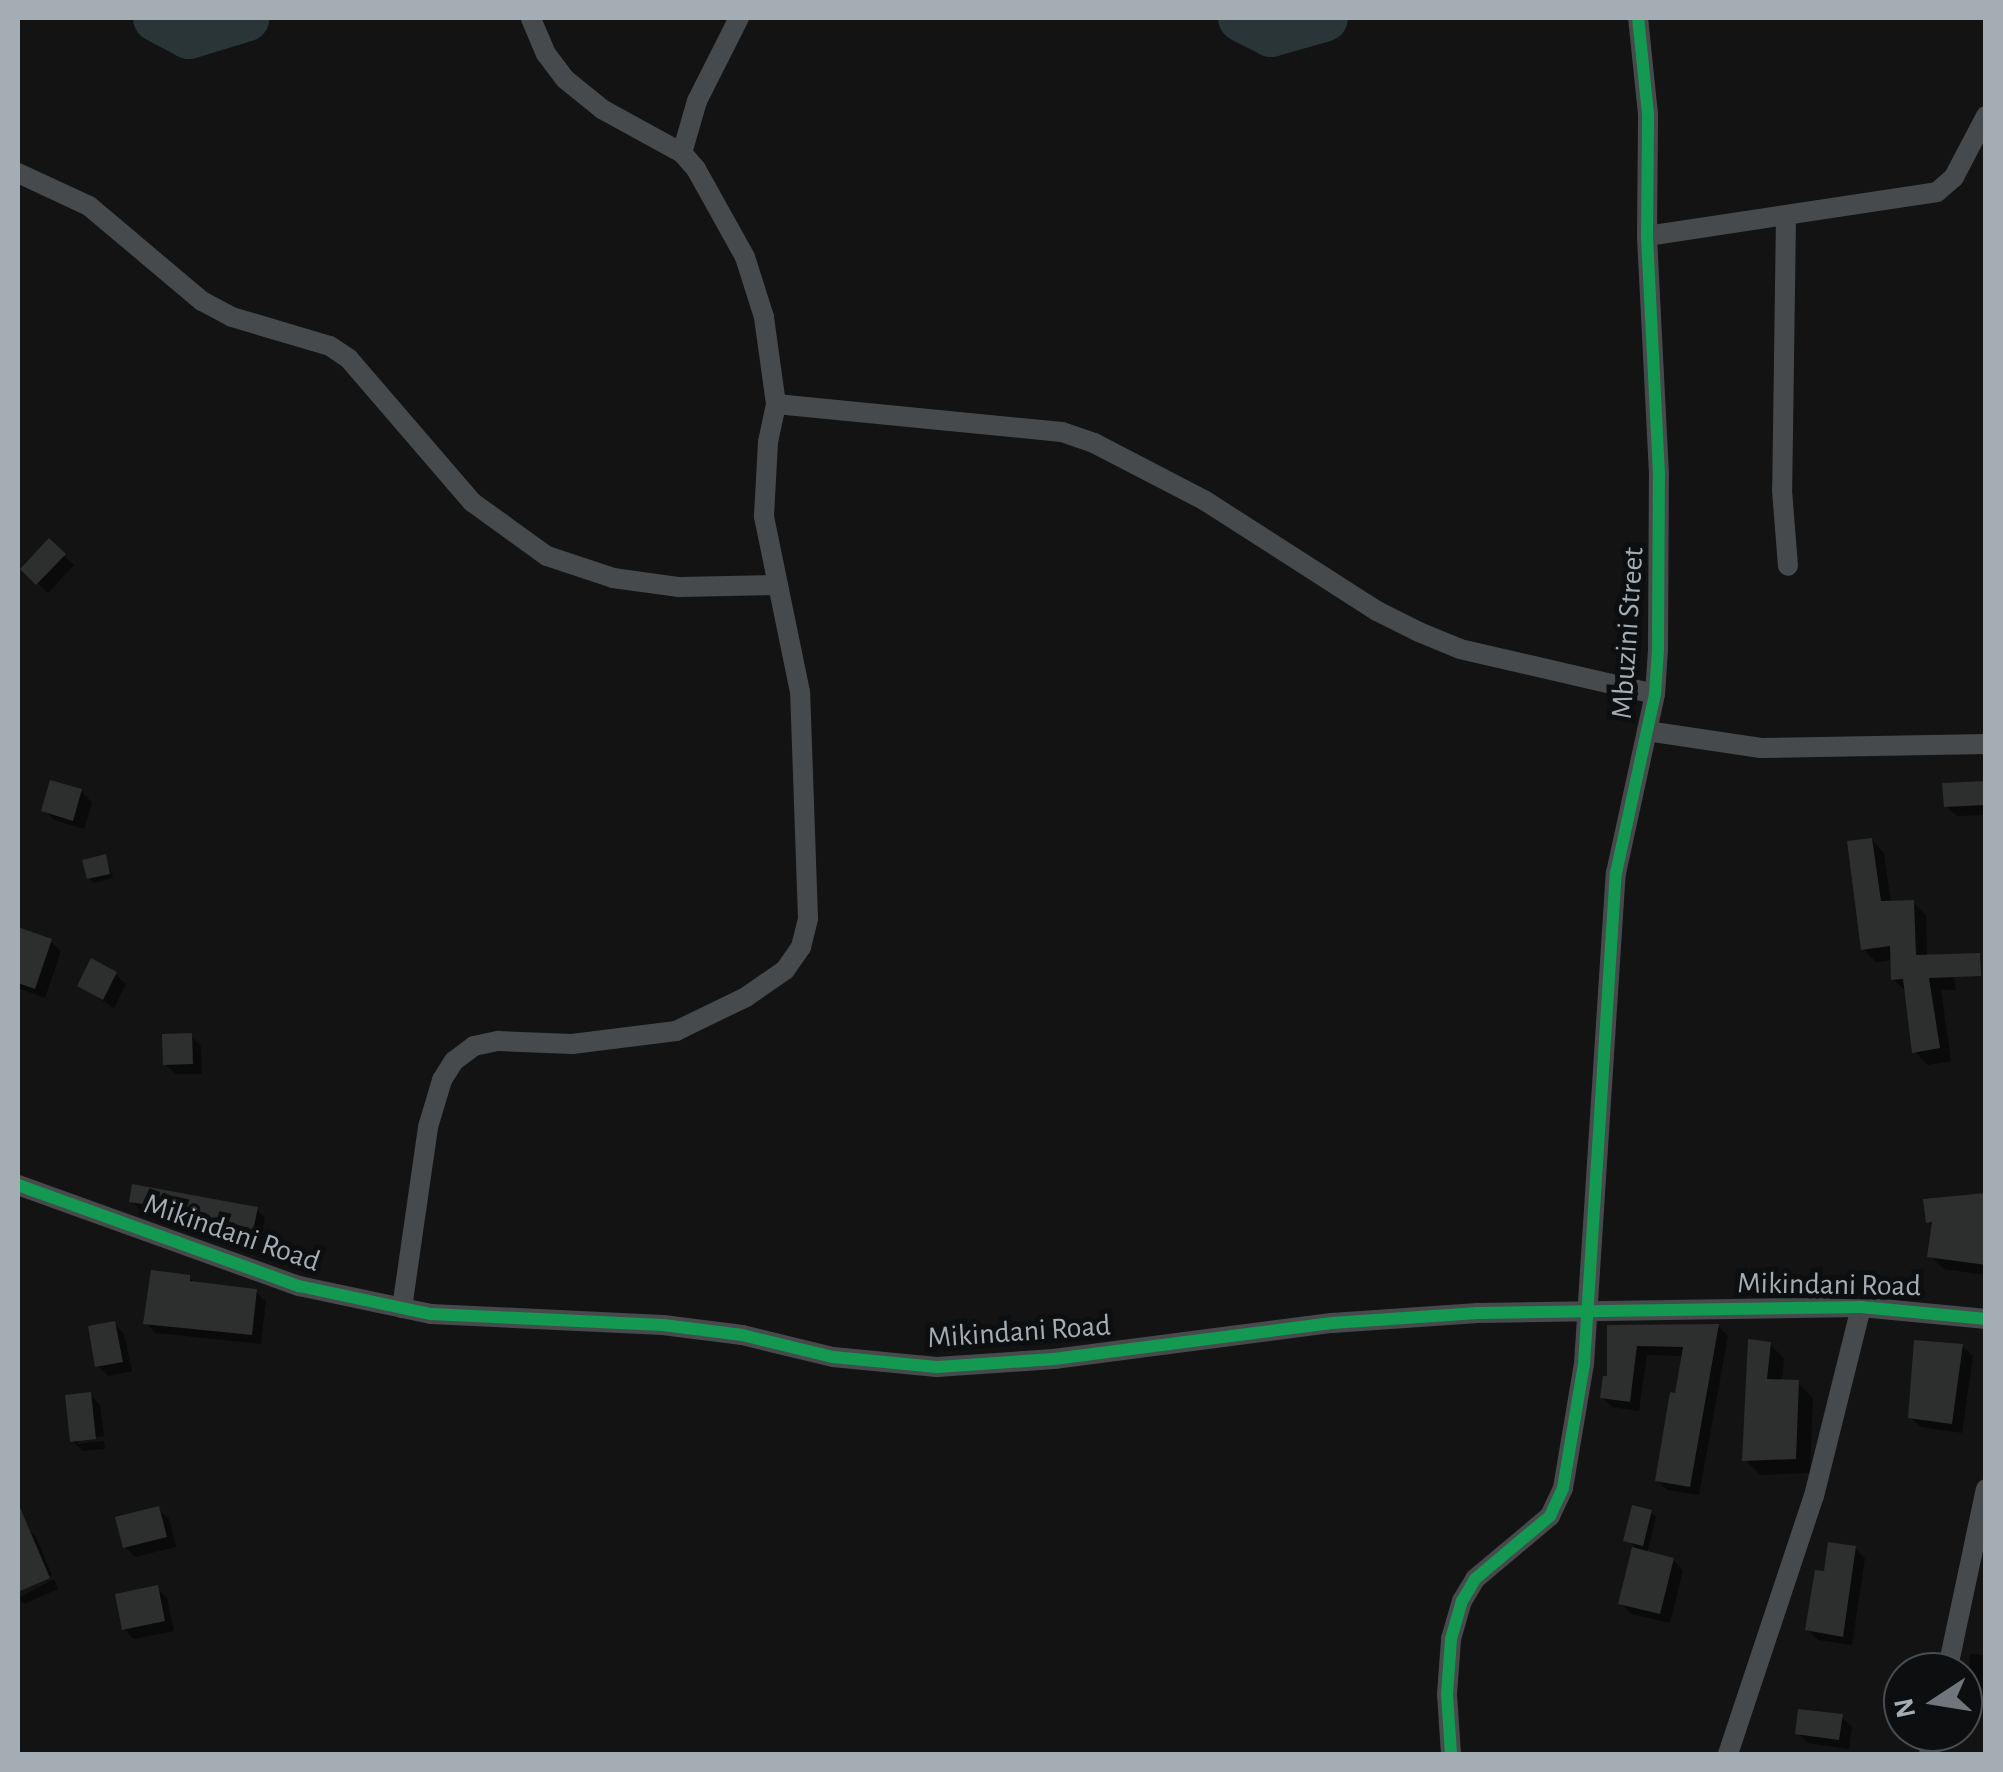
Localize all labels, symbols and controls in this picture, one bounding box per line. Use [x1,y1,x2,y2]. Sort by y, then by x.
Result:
street label: Mbuzini Street [1604,546,1652,720]
street label: Mikindani Road [139,1186,325,1280]
street label: Mikindani Road [1737,1265,1921,1305]
street label: Mikindani Road [926,1308,1112,1356]
north arrow [1883,1652,1983,1752]
text: N [1890,1695,1921,1720]

